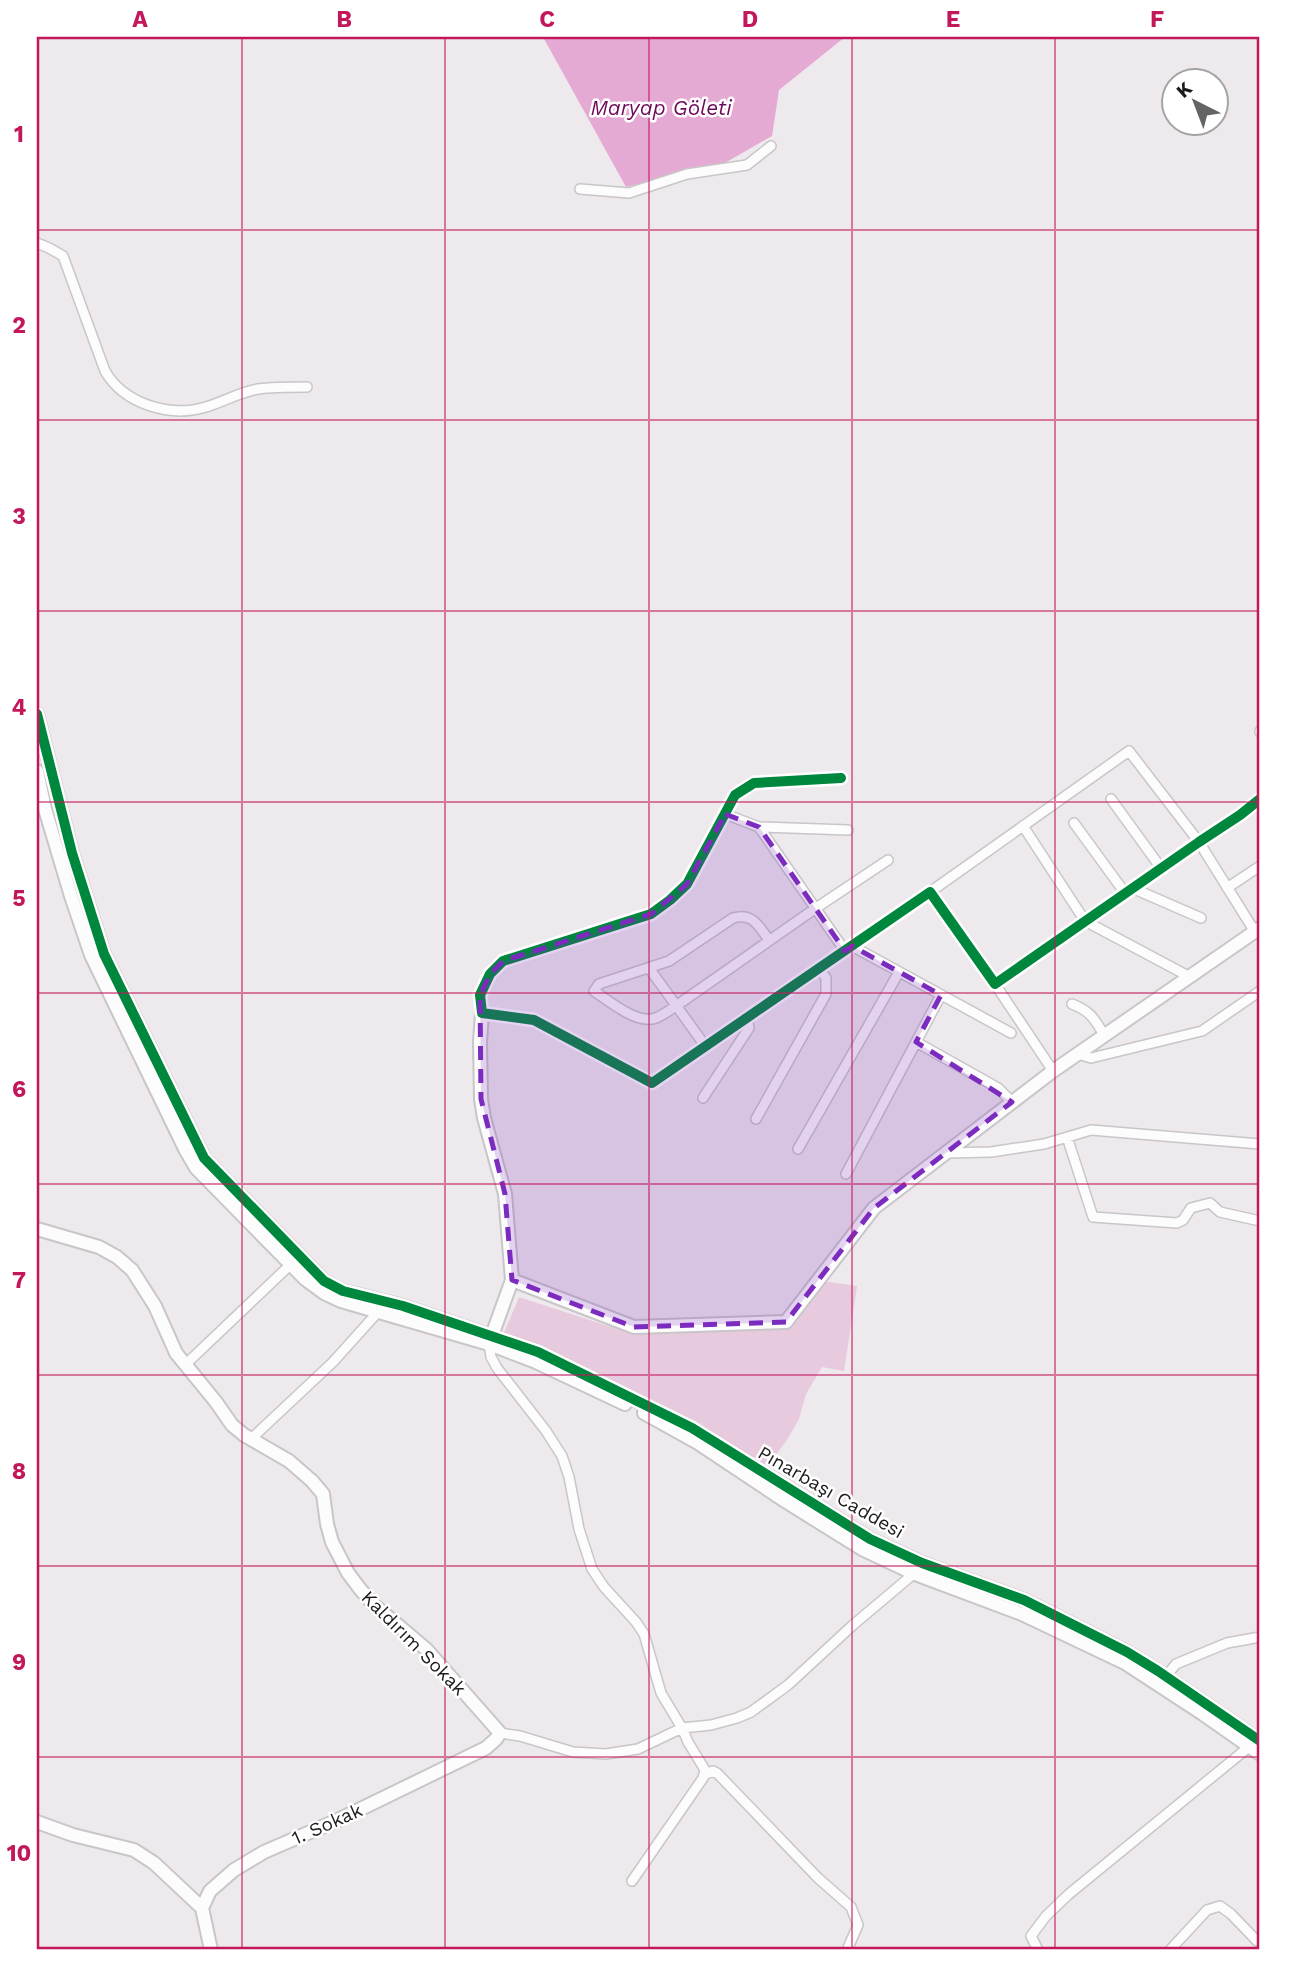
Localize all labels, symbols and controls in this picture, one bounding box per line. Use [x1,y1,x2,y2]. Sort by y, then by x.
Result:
text: A [132,6,148,33]
text: B [336,6,352,33]
text: C [539,6,555,33]
text: D [742,6,758,33]
text: E [946,6,960,33]
text: F [1150,6,1164,33]
north arrow [1160,66,1230,136]
text: K [1171,77,1197,103]
water label: Maryap Göleti [590,95,732,120]
text: 1 [14,121,24,148]
text: 2 [12,312,26,339]
text: 3 [12,503,26,530]
text: 4 [12,694,27,721]
text: 5 [12,885,26,912]
text: 6 [12,1076,26,1103]
text: 7 [12,1267,26,1294]
street label: Pınarbaşı Caddesi [754,1441,908,1543]
text: 8 [12,1458,26,1485]
street label: Kaldırım Sokak [357,1586,471,1700]
text: 9 [12,1649,26,1676]
street label: 1. Sokak [288,1798,366,1850]
text: 10 [7,1840,31,1867]

